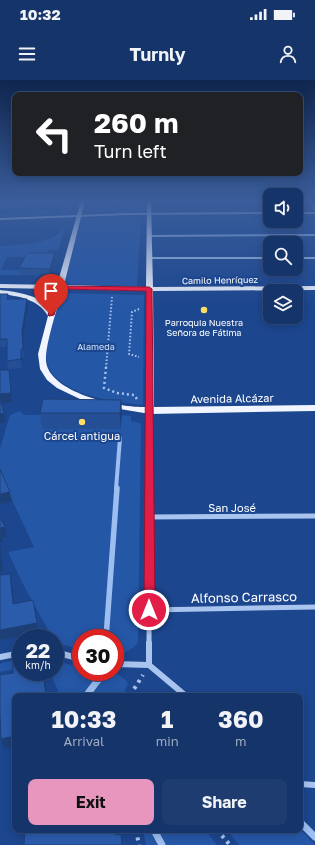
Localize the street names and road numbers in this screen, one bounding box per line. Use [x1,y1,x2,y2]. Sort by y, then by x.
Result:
street label: Camilo Henríquez [182,274,259,286]
street label: Avenida Alcázar [190,391,274,405]
street label: San José [208,501,256,514]
street label: Alfonso Carrasco [191,588,297,606]

